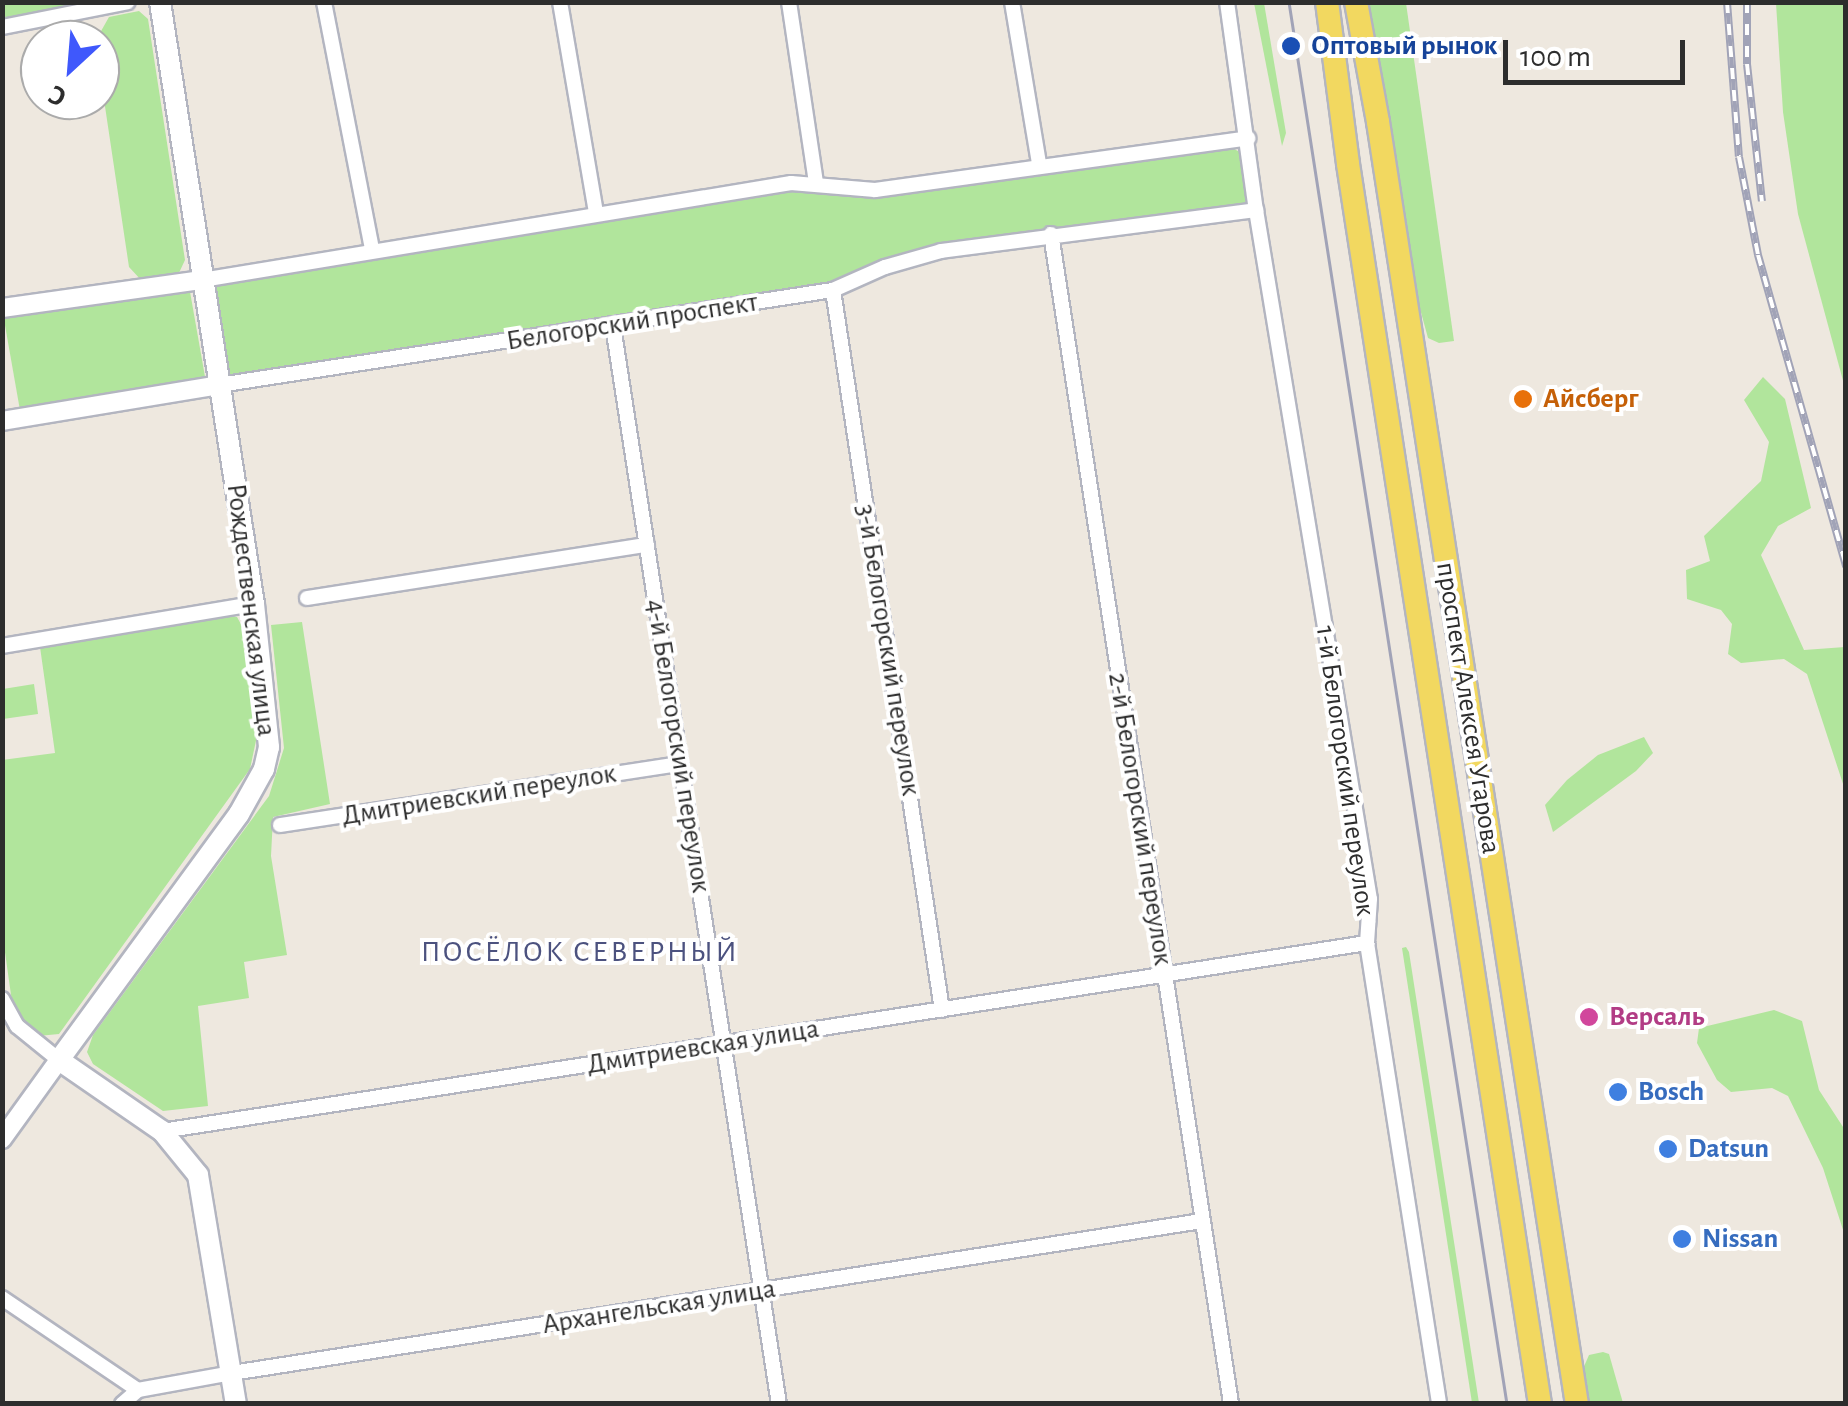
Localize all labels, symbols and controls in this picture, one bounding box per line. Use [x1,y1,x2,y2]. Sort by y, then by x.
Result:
north arrow [20,20,120,120]
scale bar [1508,20,1690,82]
place label: Оптовый рынок [1311,29,1497,63]
marker: Оптовый рынок [1280,35,1302,57]
text: 100 m [1520,42,1591,72]
text: С [45,79,71,111]
street label: Белогорский проспект [504,286,760,358]
place label: Айсберг [1543,382,1638,416]
marker: Айсберг [1512,388,1534,410]
street label: Рождественская улица [219,482,283,738]
street label: 3-й Белогорский переулок [848,502,928,798]
street label: проспект Алексея Угарова [1428,560,1508,856]
street label: 4-й Белогорский переулок [638,597,718,895]
street label: 1-й Белогорский переулок [1308,624,1382,918]
street label: 2-й Белогорский переулок [1100,670,1180,968]
street label: Дмитриевский переулок [340,757,618,833]
district label: ПОСЁЛОК СЕВЕРНЫЙ [421,934,739,970]
place label: Версаль [1609,1000,1704,1034]
marker: Версаль [1578,1006,1600,1028]
street label: Дмитриевская улица [585,1012,821,1082]
place label: Bosch [1638,1075,1704,1109]
marker: Bosch [1607,1081,1629,1103]
place label: Datsun [1688,1132,1769,1166]
marker: Datsun [1657,1138,1679,1160]
place label: Nissan [1702,1222,1778,1256]
marker: Nissan [1671,1228,1693,1250]
street label: Архангельская улица [540,1272,778,1342]

